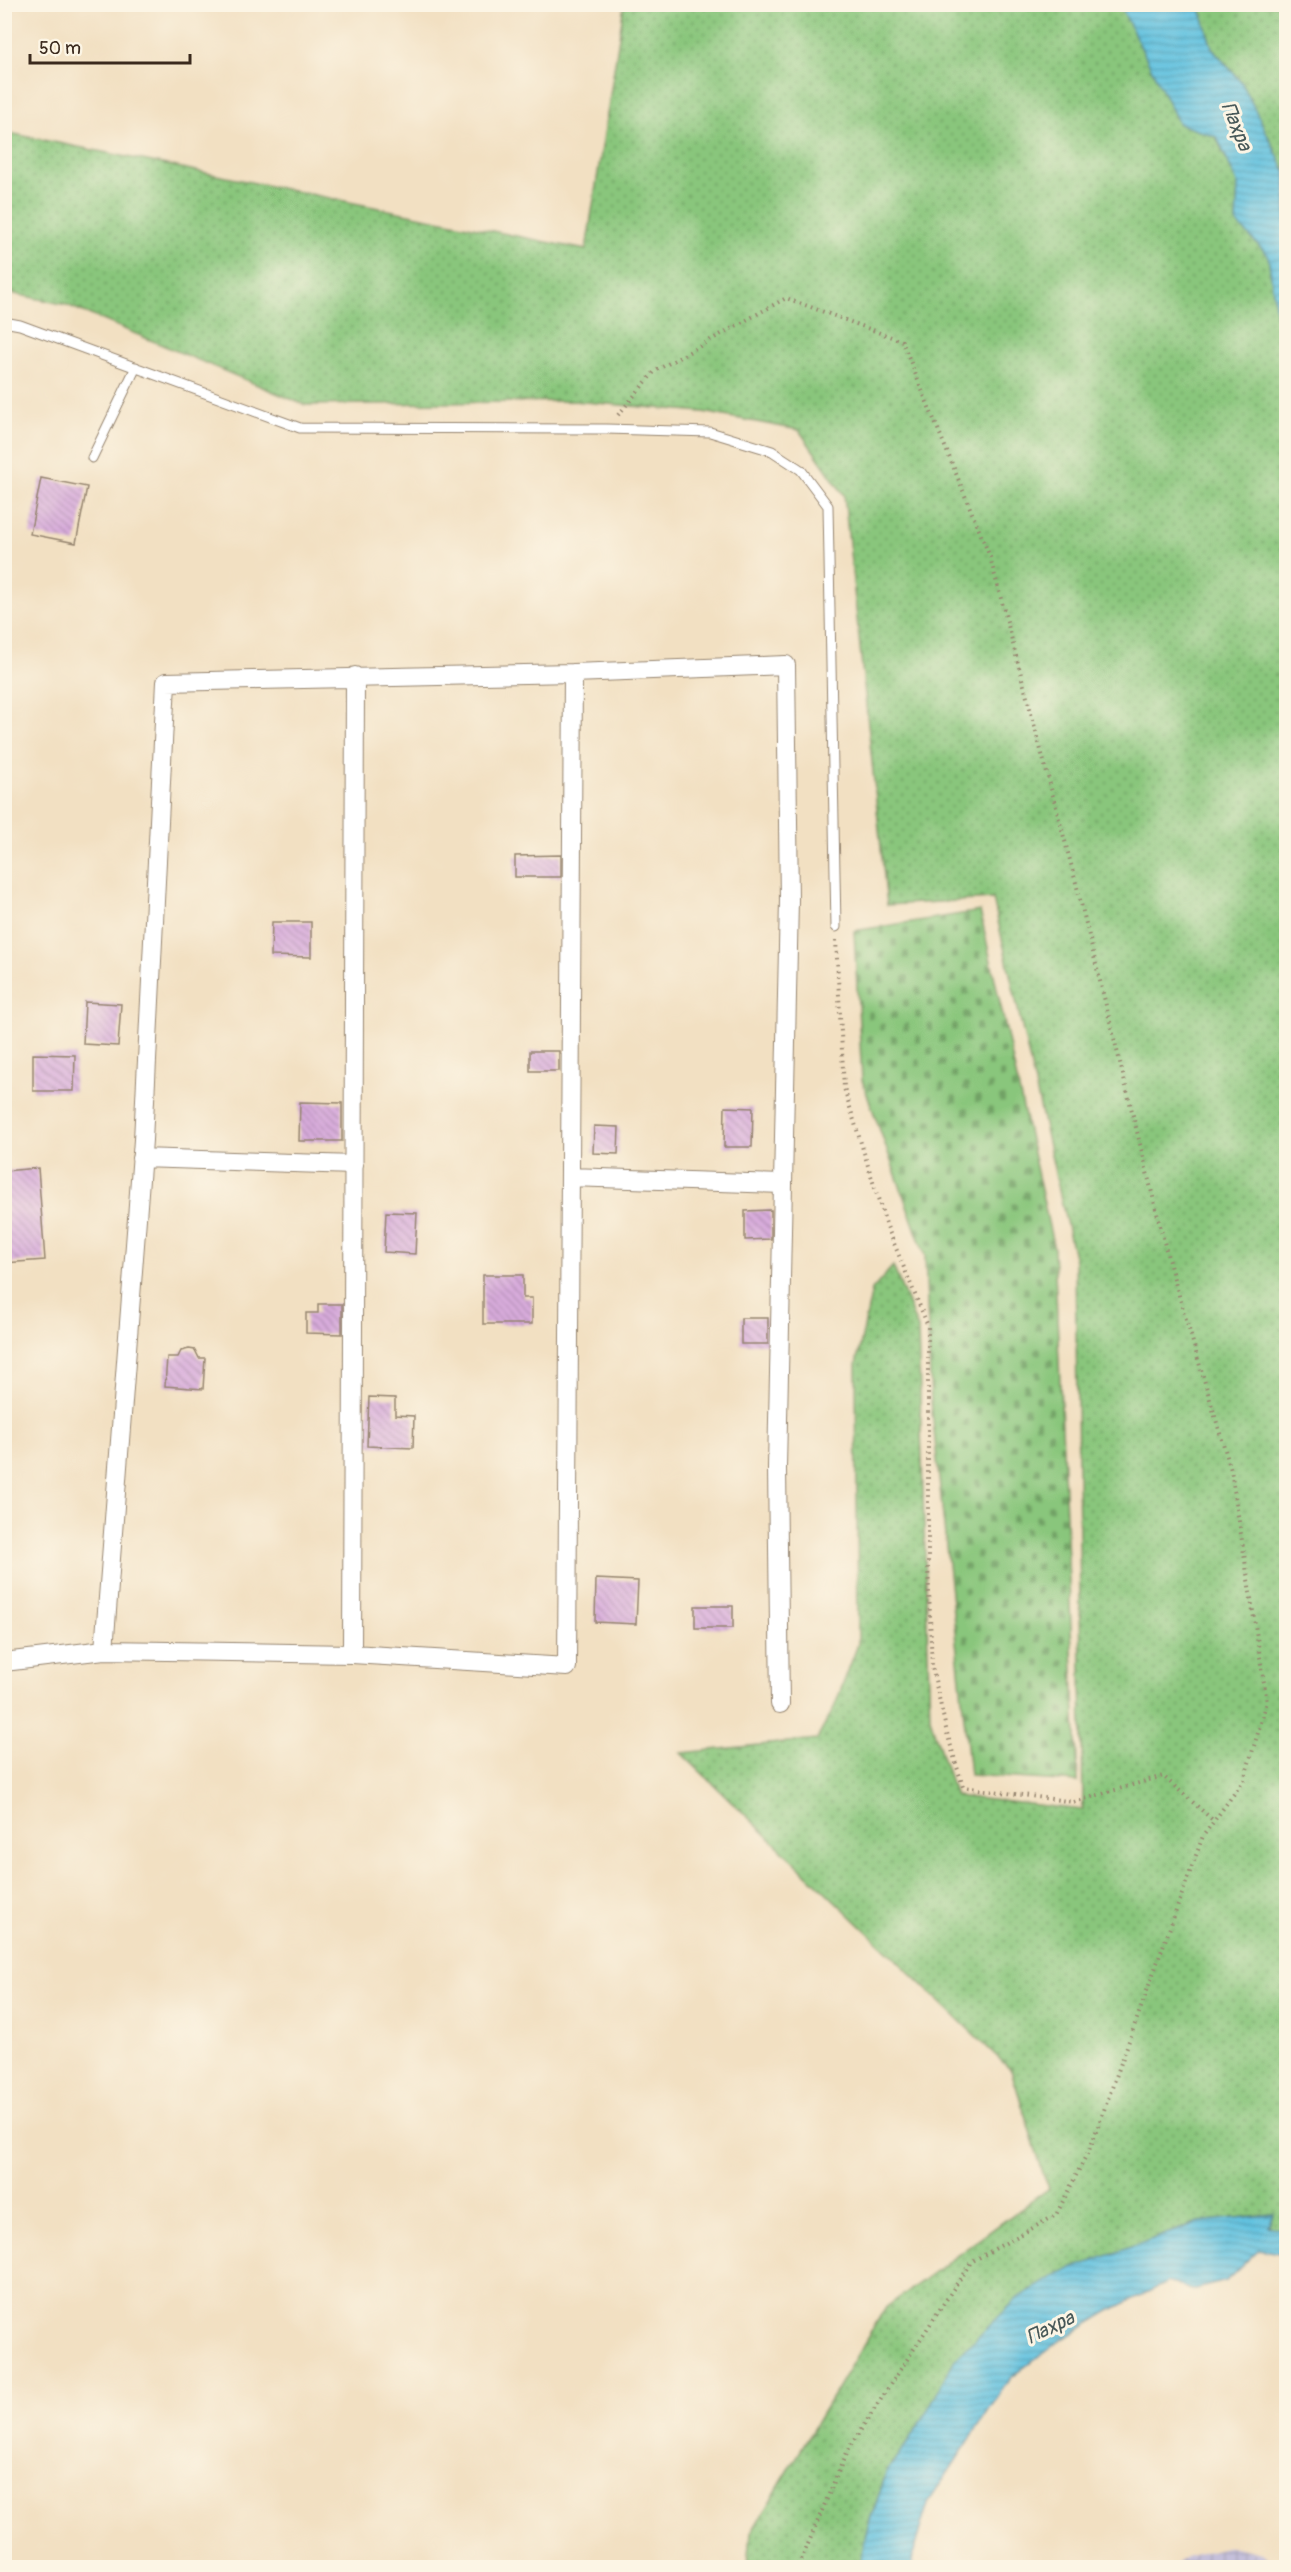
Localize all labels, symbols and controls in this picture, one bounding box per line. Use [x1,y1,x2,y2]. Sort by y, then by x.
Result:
scale bar [30,27,190,65]
text: 50 m [39,37,81,60]
water label: Пахра [1216,98,1258,156]
water label: Пахра [1022,2305,1080,2350]

